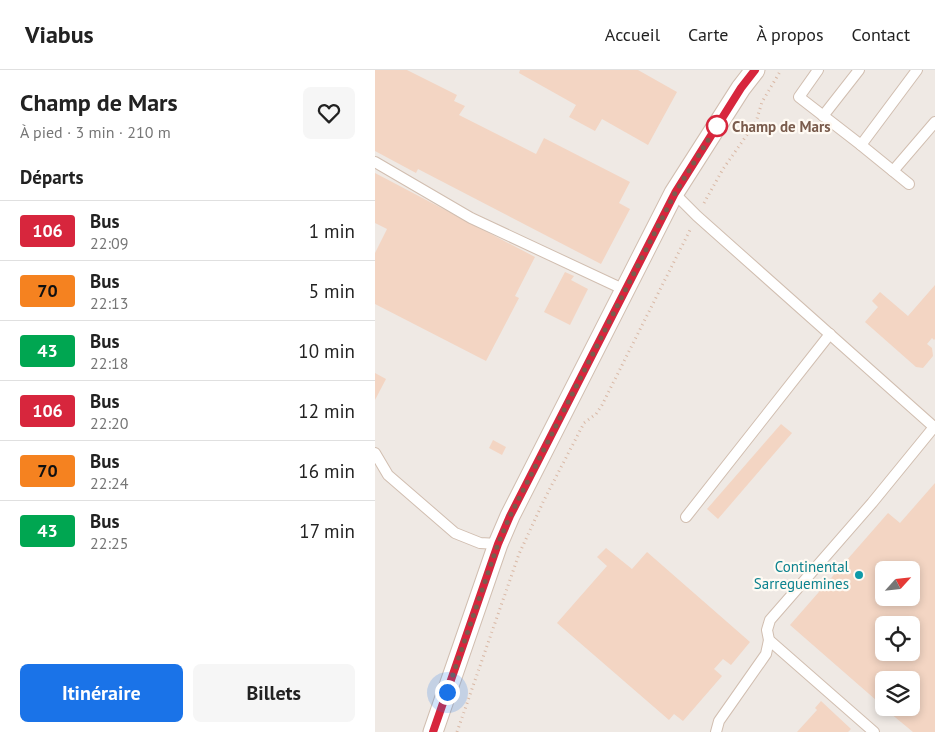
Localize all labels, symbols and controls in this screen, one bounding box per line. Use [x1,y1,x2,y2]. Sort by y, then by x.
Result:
text: Viabus [25,19,94,50]
text: Accueil [605,23,660,46]
text: Carte [688,23,729,46]
text: À propos [757,23,824,46]
text: Contact [852,23,910,46]
text: Champ de Mars [20,87,178,118]
button: heart [303,87,355,139]
marker: Champ de Mars [706,115,728,137]
place label: Champ de Mars [732,117,831,136]
text: À pied · 3 min · 210 m [20,122,171,142]
text: Départs [20,165,84,189]
text: Bus [90,209,119,233]
text: 106 [32,219,63,242]
text: 1 min [309,219,355,243]
text: 22:09 [90,233,128,253]
text: Bus [90,269,119,293]
text: 70 [37,279,58,302]
text: 5 min [309,279,355,303]
text: 22:13 [90,293,128,313]
text: Bus [90,329,119,353]
text: 43 [37,339,58,362]
text: 10 min [298,339,355,363]
text: 22:18 [90,353,128,373]
text: Bus [90,389,119,413]
text: 106 [32,399,63,422]
text: 12 min [298,399,355,423]
text: 22:20 [90,413,128,433]
text: Bus [90,449,119,473]
text: 70 [37,459,58,482]
text: 16 min [298,459,355,483]
text: 22:24 [90,473,128,493]
text: Bus [90,509,119,533]
text: 43 [37,519,58,542]
text: 17 min [299,519,355,543]
text: 22:25 [90,533,128,553]
place label: Continental Sarreguemines [754,557,850,593]
north arrow [875,561,920,606]
map controls [875,561,920,716]
marker: Continental Sarreguemines [853,569,865,581]
button: locate [875,616,920,661]
button: Itinéraire [20,664,183,722]
button: Billets [193,664,355,722]
button: layers [875,671,920,716]
your location [435,680,460,705]

